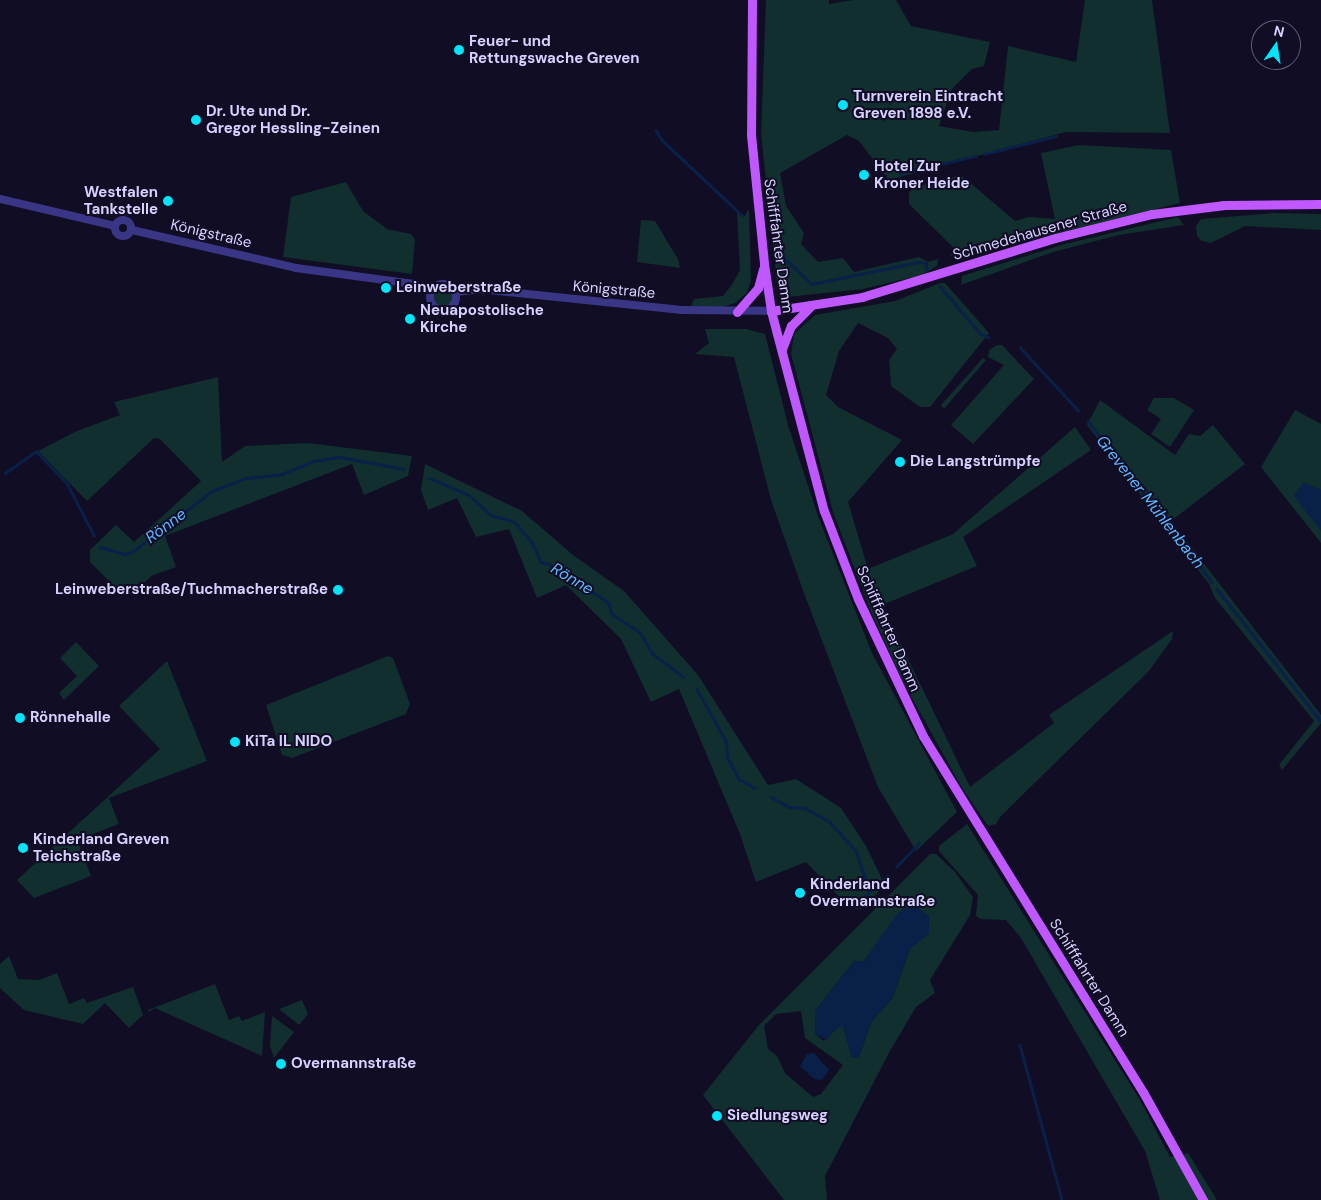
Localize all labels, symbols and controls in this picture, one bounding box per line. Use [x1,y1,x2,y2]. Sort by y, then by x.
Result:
north arrow [1251,20,1301,70]
text: N [1272,21,1286,41]
place label: Feuer- und Rettungswache Greven [469,32,640,67]
marker: Feuer- und Rettungswache Greven [453,44,465,56]
place label: Turnverein Eintracht Greven 1898 e.V. [853,87,1003,122]
marker: Turnverein Eintracht Greven 1898 e.V. [837,99,849,111]
place label: Dr. Ute und Dr. Gregor Hessling-Zeinen [206,102,380,137]
marker: Dr. Ute und Dr. Gregor Hessling-Zeinen [190,114,202,126]
place label: Hotel Zur Kroner Heide [874,157,970,192]
marker: Hotel Zur Kroner Heide [858,169,870,181]
street label: Schifffahrter Damm [760,178,796,314]
place label: Westfalen Tankstelle [84,183,158,218]
marker: Westfalen Tankstelle [162,195,174,207]
street label: Schmedehausener Straße [951,197,1129,265]
street label: Königstraße [169,216,253,252]
street label: Königstraße [572,277,656,303]
place label: Leinweberstraße [396,279,521,297]
marker: Leinweberstraße [380,282,392,294]
place label: Neuapostolische Kirche [420,301,544,336]
marker: Neuapostolische Kirche [404,313,416,325]
water label: Grevener Mühlenbach [1092,432,1208,572]
place label: Die Langstrümpfe [910,453,1040,471]
marker: Die Langstrümpfe [894,456,906,468]
water label: Rönne [142,504,190,548]
water label: Rönne [547,559,597,599]
street label: Schifffahrter Damm [852,563,924,695]
place label: Leinweberstraße/Tuchmacherstraße [55,581,328,599]
marker: Leinweberstraße/Tuchmacherstraße [332,584,344,596]
place label: Rönnehalle [30,709,111,727]
marker: Rönnehalle [14,712,26,724]
place label: KiTa IL NIDO [245,733,332,751]
marker: KiTa IL NIDO [229,736,241,748]
place label: Kinderland Greven Teichstraße [33,830,169,865]
marker: Kinderland Greven Teichstraße [17,842,29,854]
place label: Kinderland Overmannstraße [810,875,935,910]
marker: Kinderland Overmannstraße [794,887,806,899]
street label: Schifffahrter Damm [1045,916,1133,1040]
place label: Overmannstraße [291,1055,416,1073]
marker: Overmannstraße [275,1058,287,1070]
place label: Siedlungsweg [727,1107,828,1125]
marker: Siedlungsweg [711,1110,723,1122]

